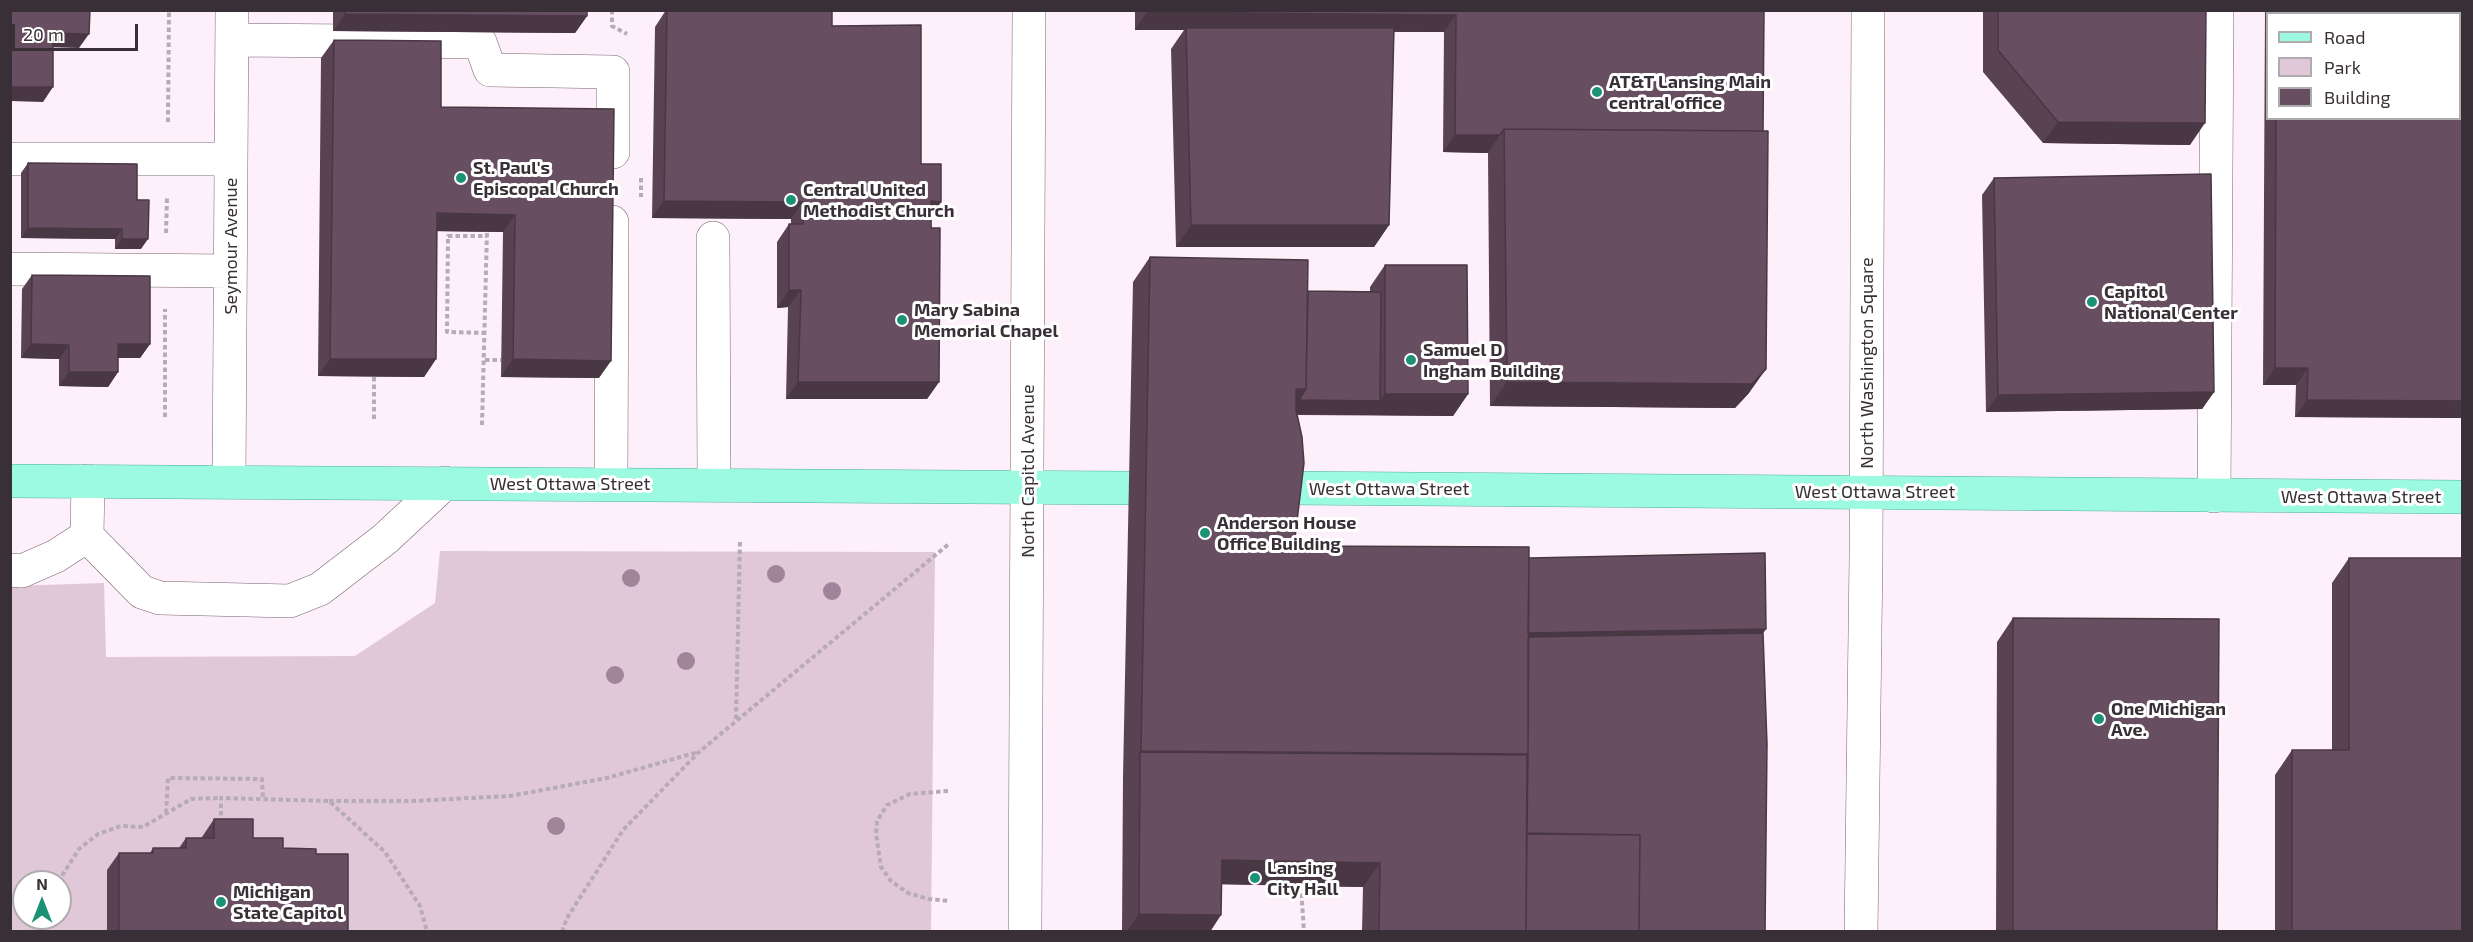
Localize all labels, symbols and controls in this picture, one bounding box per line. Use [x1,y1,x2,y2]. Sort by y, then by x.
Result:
scale bar [15,12,141,50]
legend [2266,12,2461,120]
text: 20 m [23,23,64,45]
text: Road [2324,26,2365,48]
text: Park [2324,56,2361,78]
place label: AT&T Lansing Main central office [1609,71,1771,113]
marker: AT&T Lansing Main central office [1590,85,1604,99]
text: Building [2324,86,2391,108]
place label: St. Paul's Episcopal Church [473,157,619,200]
marker: St. Paul's Episcopal Church [454,171,468,185]
street label: Seymour Avenue [220,177,242,315]
place label: Central United Methodist Church [803,179,955,222]
marker: Central United Methodist Church [784,193,798,207]
street label: North Washington Square [1856,257,1878,469]
place label: Capitol National Center [2104,281,2238,324]
marker: Capitol National Center [2085,295,2099,309]
place label: Mary Sabina Memorial Chapel [914,299,1058,342]
marker: Mary Sabina Memorial Chapel [895,313,909,327]
place label: Samuel D Ingham Building [1423,339,1560,382]
marker: Samuel D Ingham Building [1404,353,1418,367]
street label: North Capitol Avenue [1017,384,1039,558]
street label: West Ottawa Street [490,473,650,495]
street label: West Ottawa Street [1309,478,1469,500]
street label: West Ottawa Street [1795,481,1955,503]
street label: West Ottawa Street [2281,486,2441,508]
place label: Anderson House Office Building [1217,512,1356,554]
marker: Anderson House Office Building [1198,526,1212,540]
place label: One Michigan Ave. [2111,698,2226,740]
marker: One Michigan Ave. [2092,712,2106,726]
place label: Lansing City Hall [1267,857,1339,900]
north arrow [12,870,72,930]
marker: Lansing City Hall [1248,871,1262,885]
text: N [36,874,48,893]
place label: Michigan State Capitol [233,881,343,924]
marker: Michigan State Capitol [214,895,228,909]

